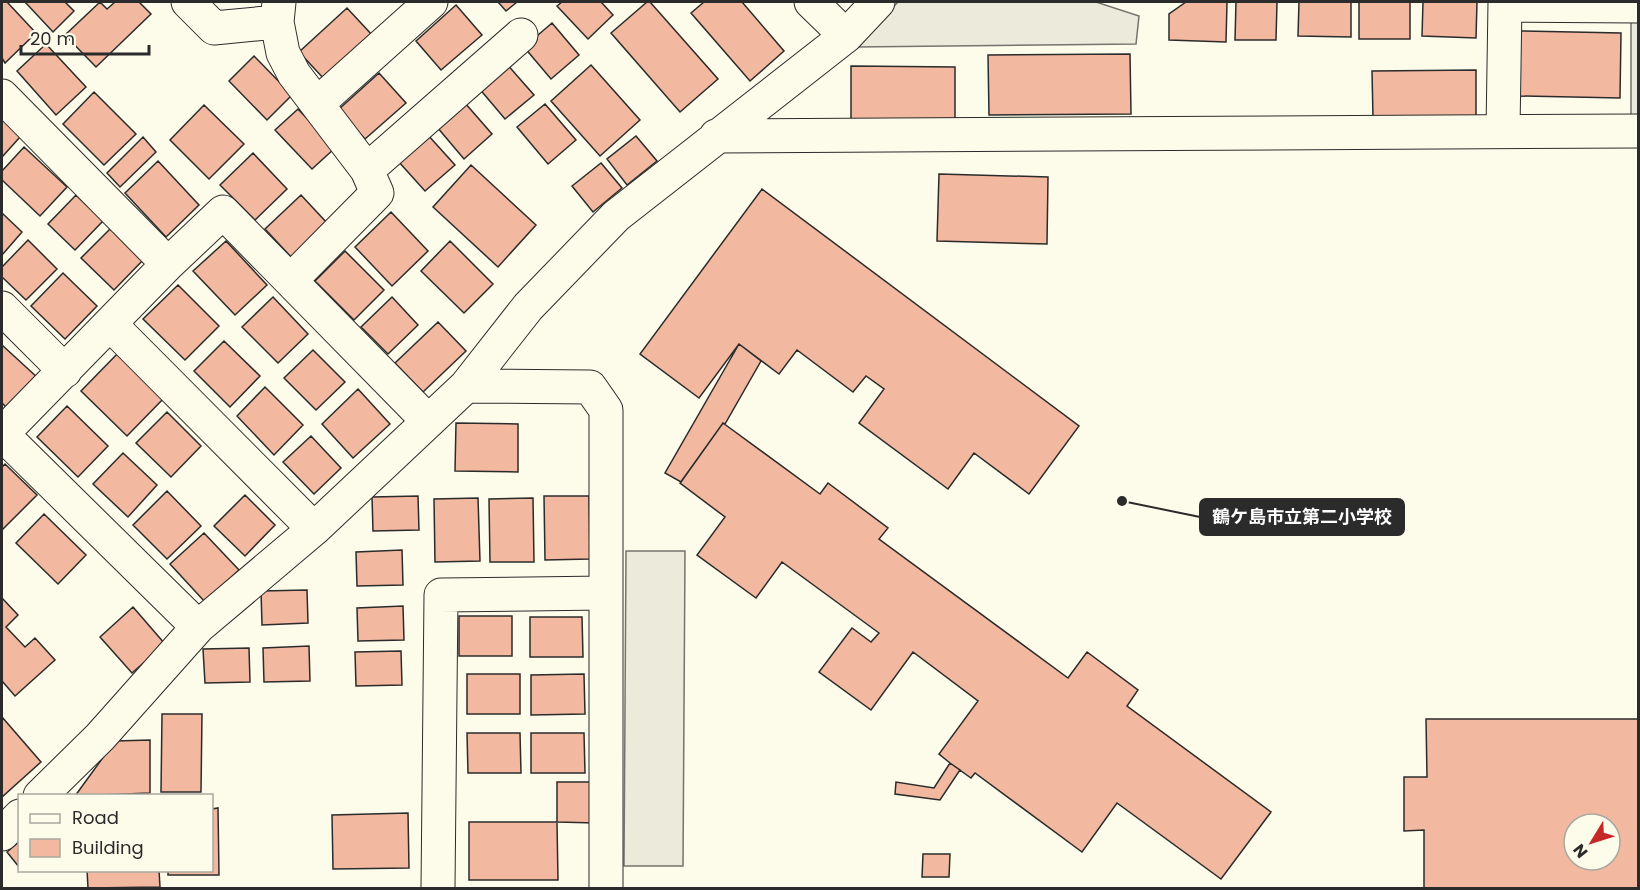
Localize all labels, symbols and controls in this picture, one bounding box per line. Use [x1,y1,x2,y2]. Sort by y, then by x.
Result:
scale bar [21,18,148,56]
text: 20 m [30,26,75,51]
callout: 鶴ケ島市立第二小学校 [1200,499,1404,535]
text: 鶴ケ島市立第二小学校 [1212,504,1392,529]
legend [18,794,213,872]
text: Road [72,805,119,830]
north arrow [1562,812,1622,872]
text: Building [72,835,144,860]
text: N [1568,839,1593,863]

